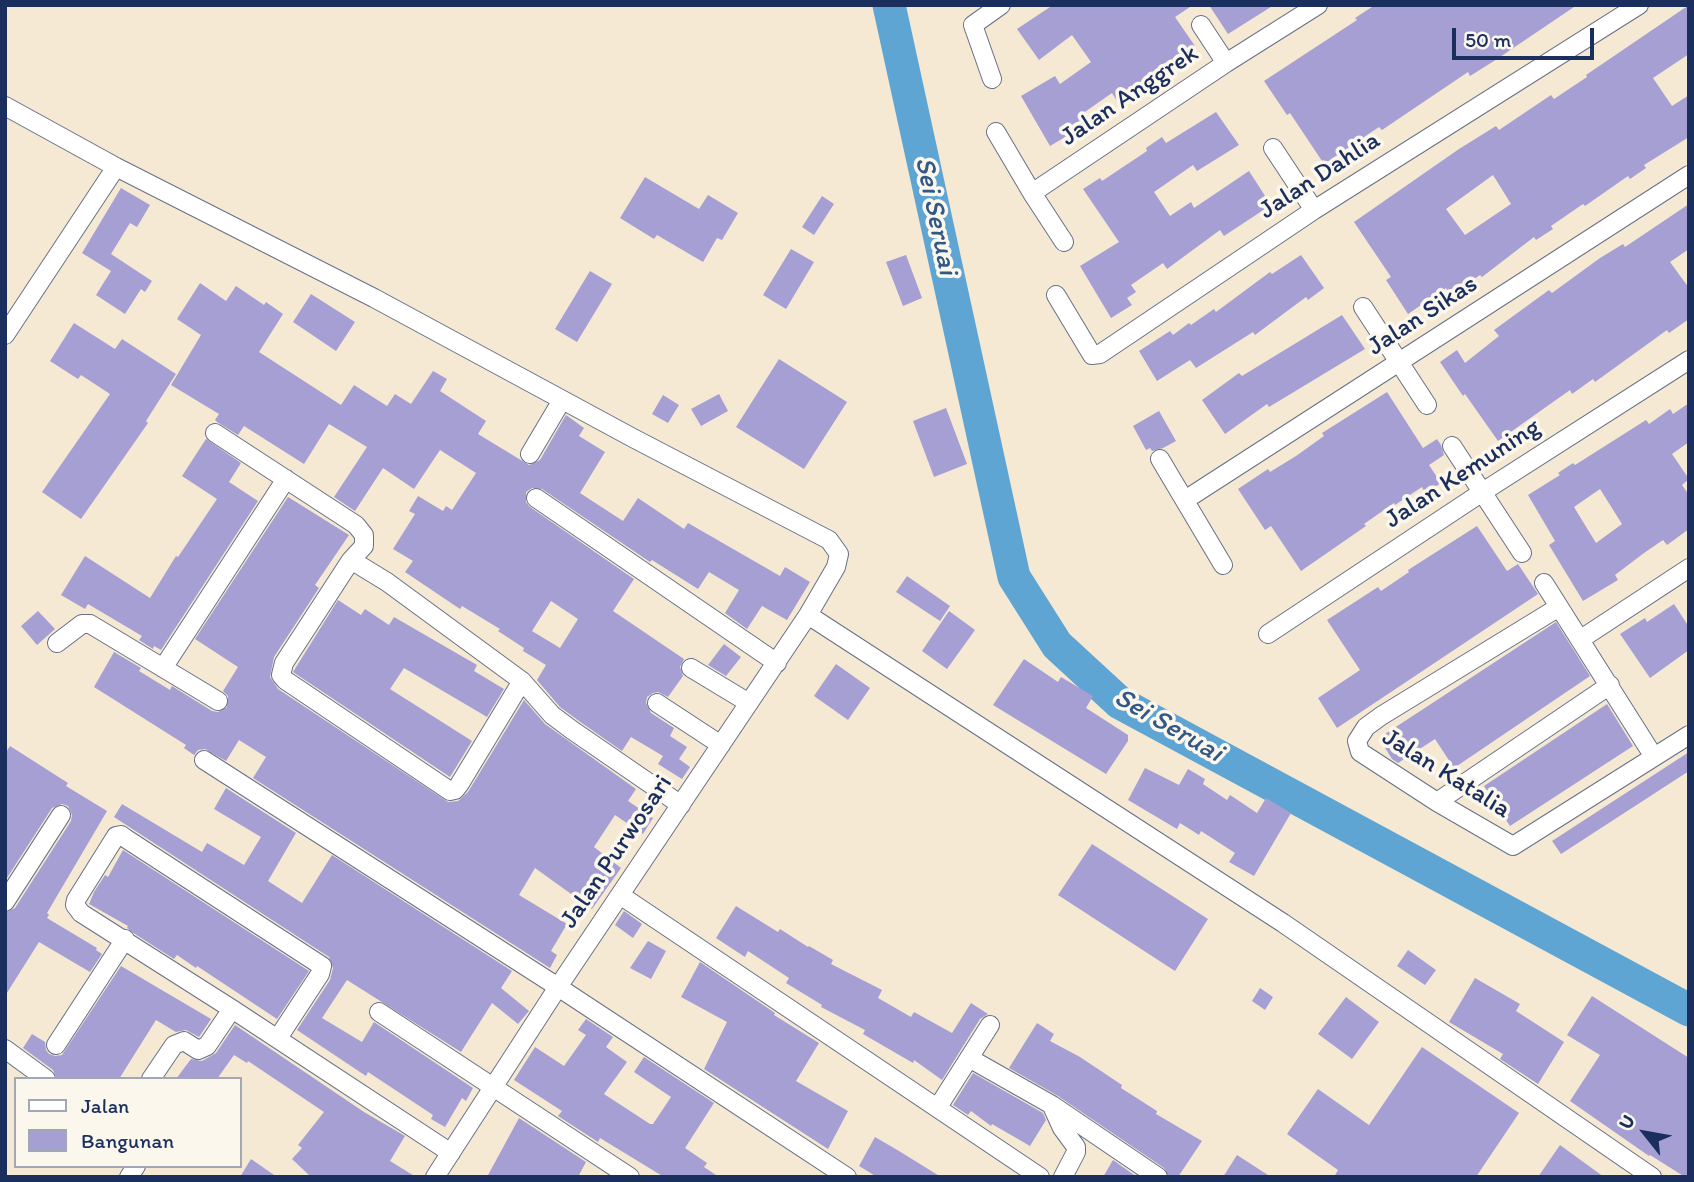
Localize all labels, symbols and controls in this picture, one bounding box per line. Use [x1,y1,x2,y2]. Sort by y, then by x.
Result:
scale bar [1456,14,1598,58]
text: 50 m [1465,27,1511,52]
street label: Jalan Anggrek [1055,38,1205,154]
street label: Jalan Dahlia [1254,125,1386,227]
water label: Sei Seruai [906,154,964,278]
street label: Jalan Sikas [1362,269,1484,363]
street label: Jalan Kemuning [1379,412,1547,536]
water label: Sei Seruai [1108,682,1228,770]
street label: Jalan Katalia [1376,722,1516,826]
street label: Jalan Purwosari [554,769,680,935]
legend [14,1077,242,1168]
text: Jalan [81,1093,129,1118]
north arrow [1610,1098,1680,1168]
text: U [1613,1111,1640,1133]
text: Bangunan [81,1128,174,1153]

